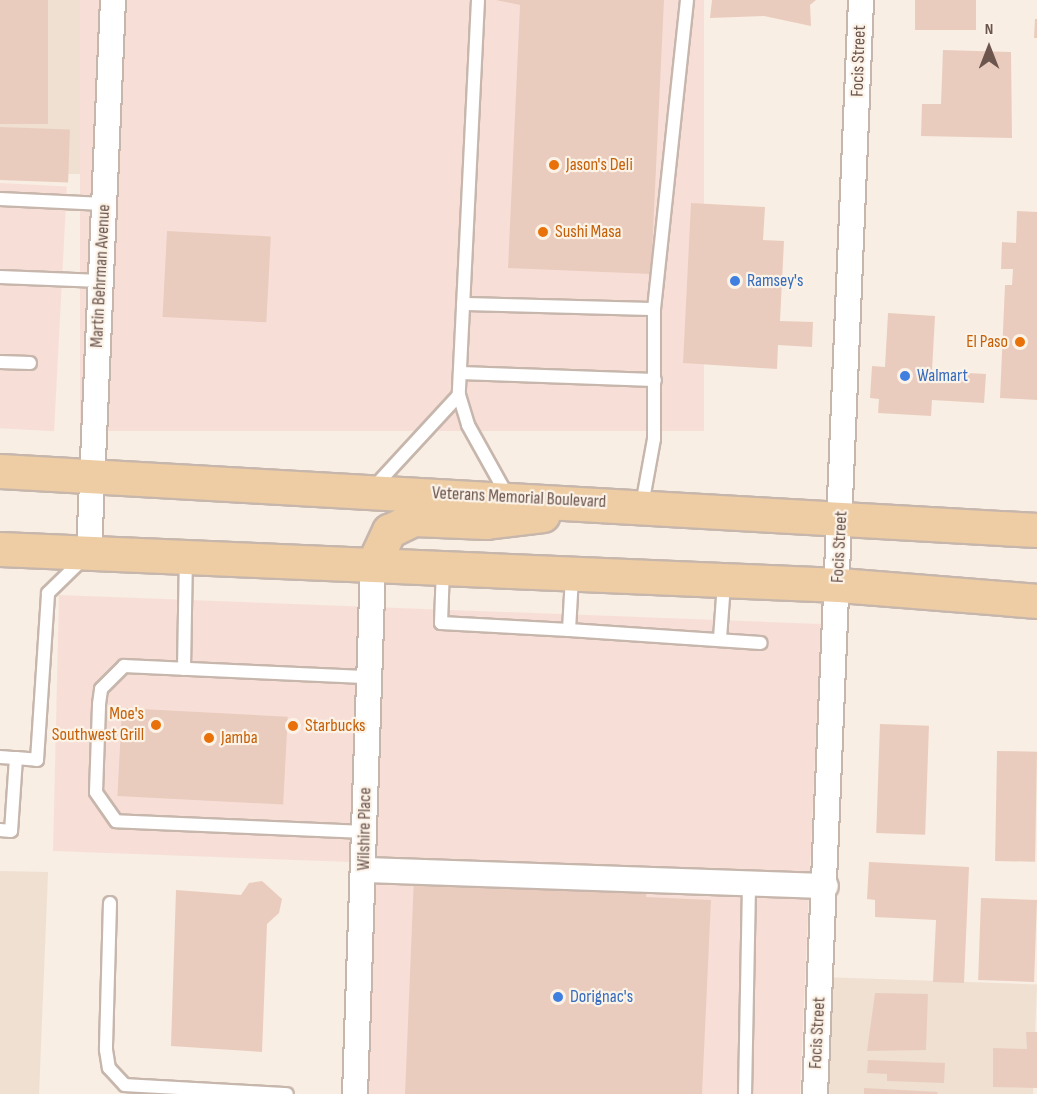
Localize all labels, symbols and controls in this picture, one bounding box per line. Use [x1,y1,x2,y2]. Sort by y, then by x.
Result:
north arrow [959,18,1019,78]
text: N [985,20,993,39]
street label: Focis Street [847,25,871,97]
place label: Jason's Deli [566,154,633,176]
marker: Jason's Deli [547,158,561,172]
street label: Martin Behrman Avenue [86,204,116,348]
place label: Sushi Masa [555,221,622,243]
marker: Sushi Masa [536,225,550,239]
place label: Ramsey's [747,270,803,292]
marker: Ramsey's [728,274,742,288]
place label: El Paso [966,331,1008,353]
marker: El Paso [1013,335,1027,349]
place label: Walmart [917,365,968,387]
marker: Walmart [898,369,912,383]
street label: Veterans Memorial Boulevard [431,483,607,513]
street label: Focis Street [827,511,853,583]
place label: Moe's Southwest Grill [52,704,144,746]
place label: Starbucks [305,715,365,737]
marker: Moe's Southwest Grill [149,718,163,732]
marker: Starbucks [286,719,300,733]
place label: Jamba [221,727,258,749]
marker: Jamba [202,731,216,745]
street label: Wilshire Place [353,787,377,871]
place label: Dorignac's [570,986,633,1008]
marker: Dorignac's [551,990,565,1004]
street label: Focis Street [805,997,831,1069]

